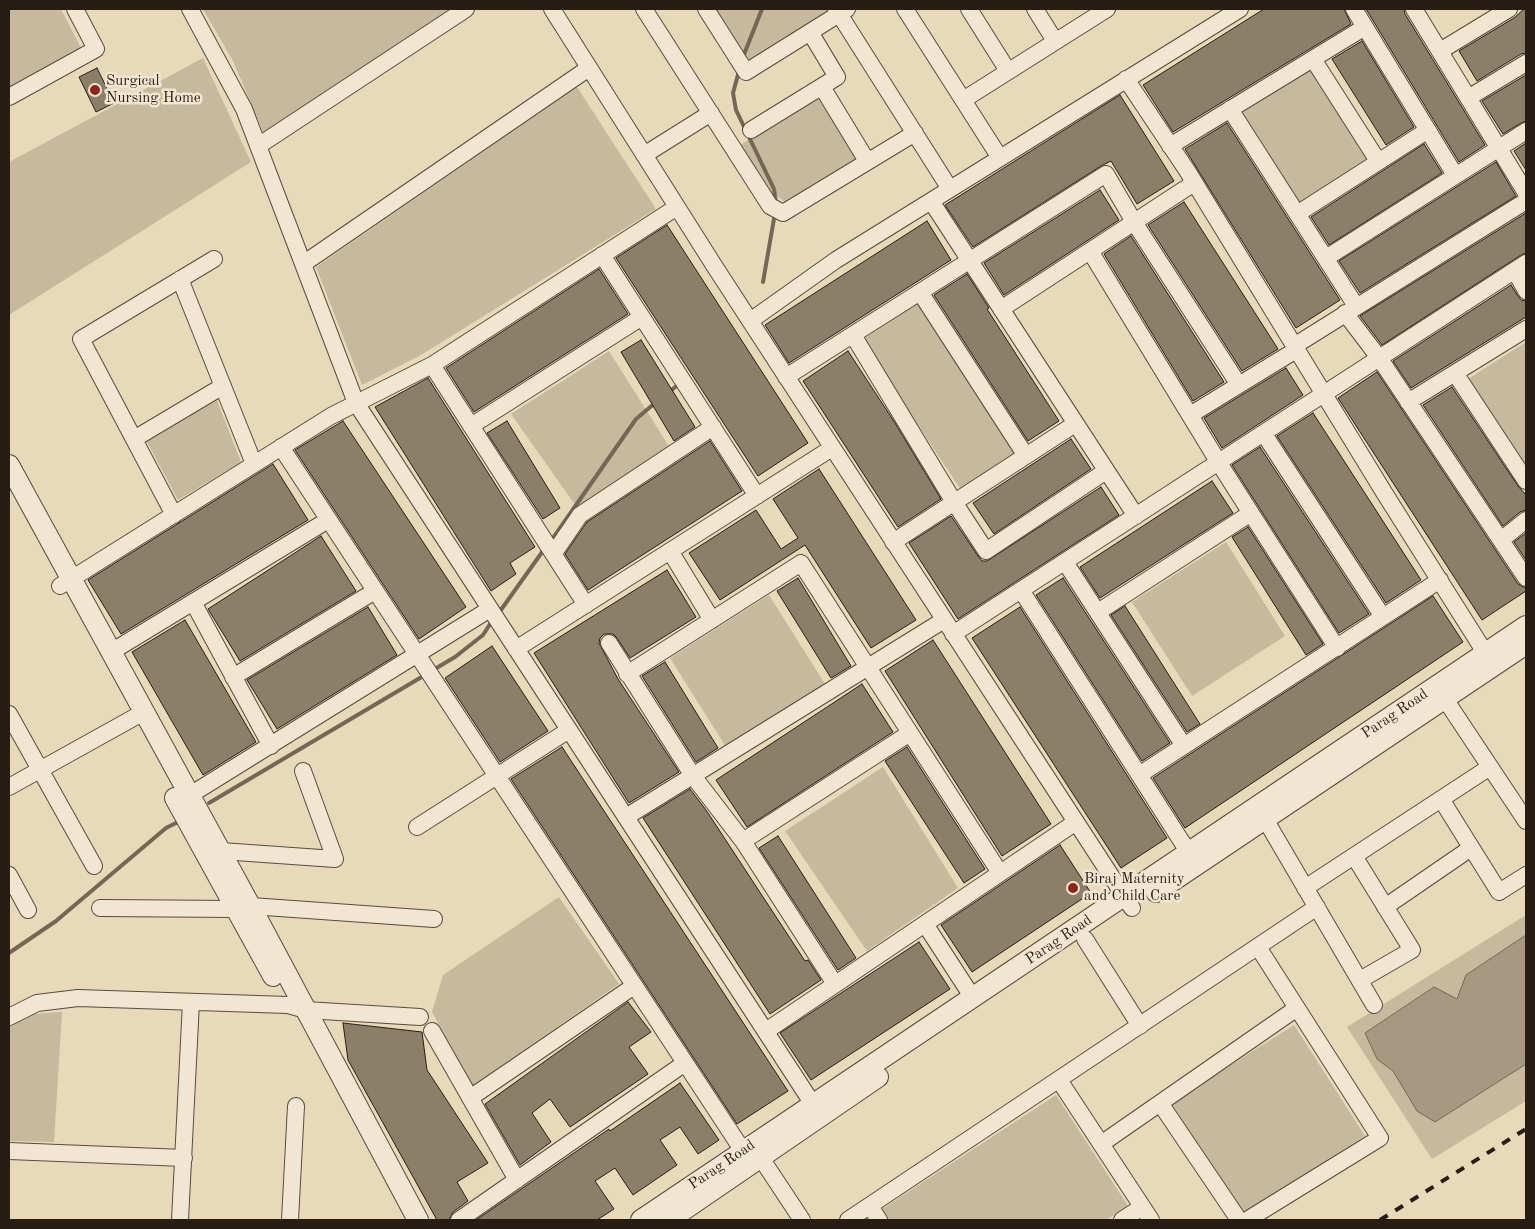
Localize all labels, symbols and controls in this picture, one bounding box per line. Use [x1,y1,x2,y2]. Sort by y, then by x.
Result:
place label: Surgical Nursing Home [106,72,201,107]
marker: Surgical Nursing Home [88,83,102,97]
street label: Parag Road [1358,685,1432,743]
place label: Biraj Maternity and Child Care [1084,870,1185,905]
marker: Biraj Maternity and Child Care [1066,881,1080,895]
street label: Parag Road [1022,911,1096,969]
street label: Parag Road [685,1136,759,1194]

